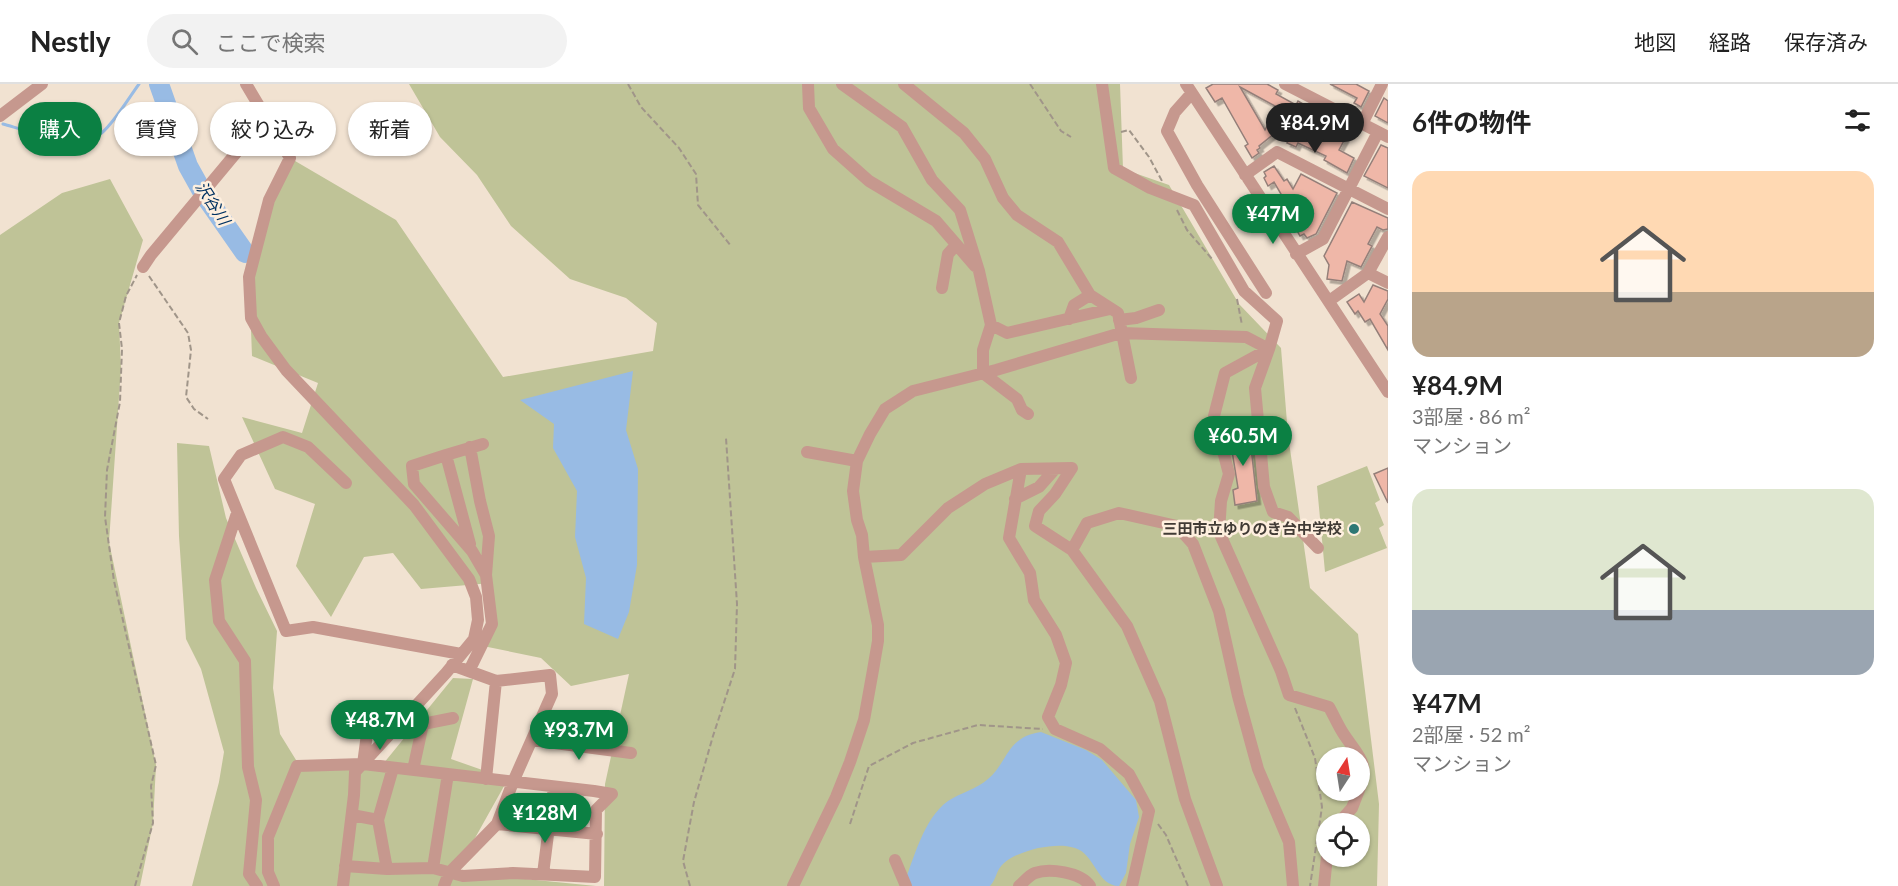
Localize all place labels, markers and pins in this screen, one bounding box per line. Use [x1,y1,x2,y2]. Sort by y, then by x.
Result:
pin: ¥84.9M [1266,103,1364,154]
pin: ¥47M [1237,194,1309,245]
pin: ¥60.5M [1194,416,1292,467]
place label: 三田市立ゆりのき台中学校 [1162,519,1342,537]
marker: 三田市立ゆりのき台中学校 [1347,522,1361,536]
pin: ¥48.7M [331,700,429,751]
pin: ¥93.7M [530,710,628,761]
pin: ¥128M [503,793,587,844]

